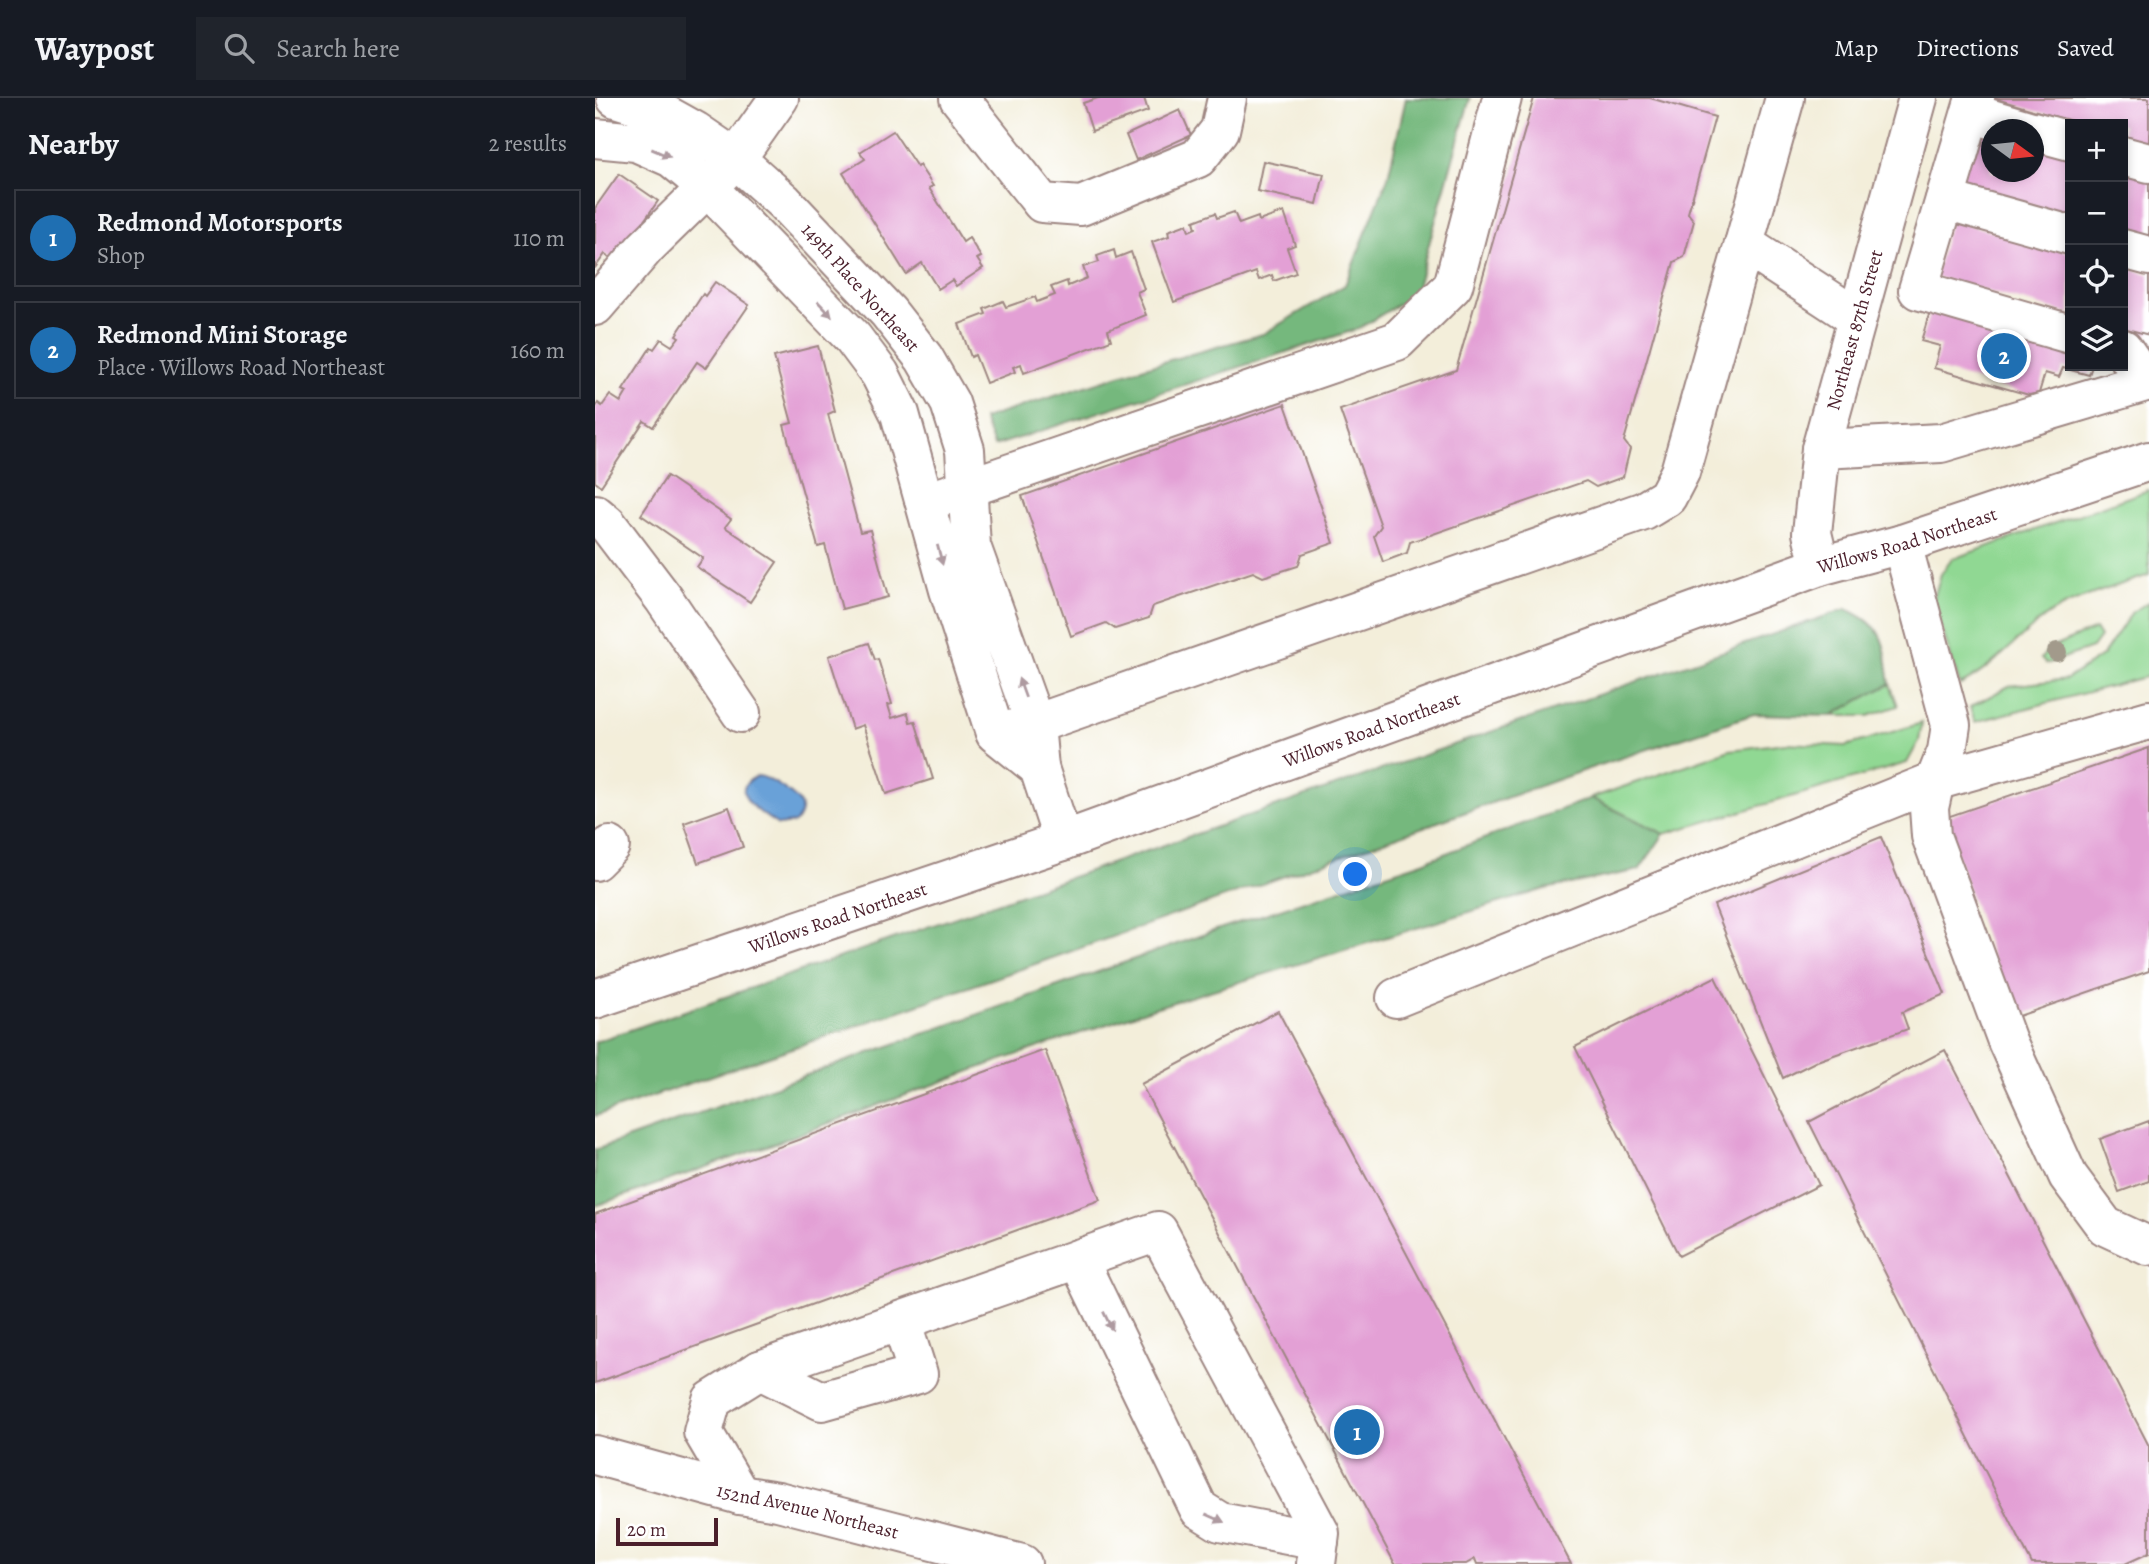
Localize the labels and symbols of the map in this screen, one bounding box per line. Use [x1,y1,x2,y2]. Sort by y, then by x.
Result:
north arrow [1981,119,2044,182]
one-way arrow [651,147,671,159]
street label: 149th Place Northeast [795,217,925,358]
street label: Northeast 87th Street [1820,247,1889,413]
one-way arrow [817,300,833,317]
pin: 2 [1981,330,2027,382]
street label: Willows Road Northeast [1813,501,2000,580]
one-way arrow [935,544,946,566]
one-way arrow [1016,677,1027,698]
street label: Willows Road Northeast [1279,686,1464,774]
your location [1338,857,1372,891]
street label: Willows Road Northeast [744,876,930,961]
one-way arrow [1102,1311,1113,1331]
pin: 1 [1334,1406,1380,1458]
street label: 152nd Avenue Northeast [714,1477,901,1546]
one-way arrow [1205,1512,1225,1524]
scale bar [616,1515,717,1547]

